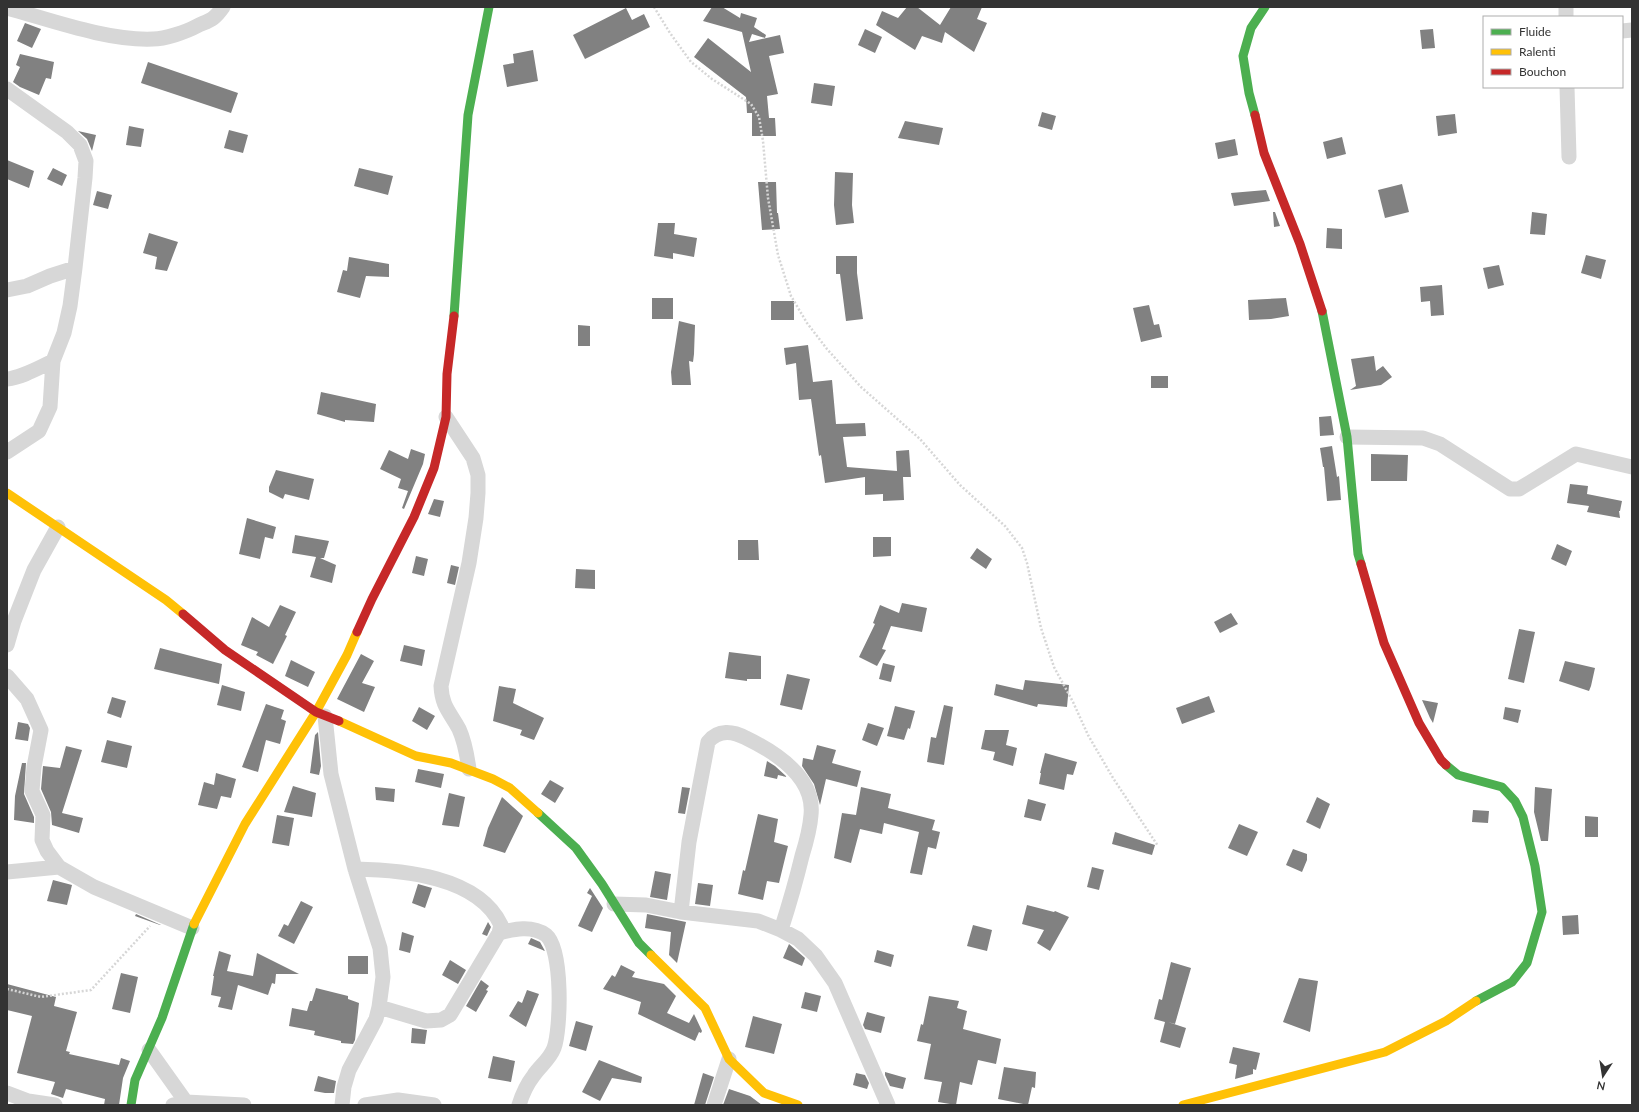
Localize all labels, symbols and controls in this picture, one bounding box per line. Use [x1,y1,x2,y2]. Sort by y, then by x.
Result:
legend [1483,16,1623,88]
text: Fluide [1519,24,1551,39]
text: Ralenti [1519,44,1556,59]
text: Bouchon [1519,64,1566,79]
north arrow [1583,1056,1623,1096]
text: N [1595,1079,1606,1094]

